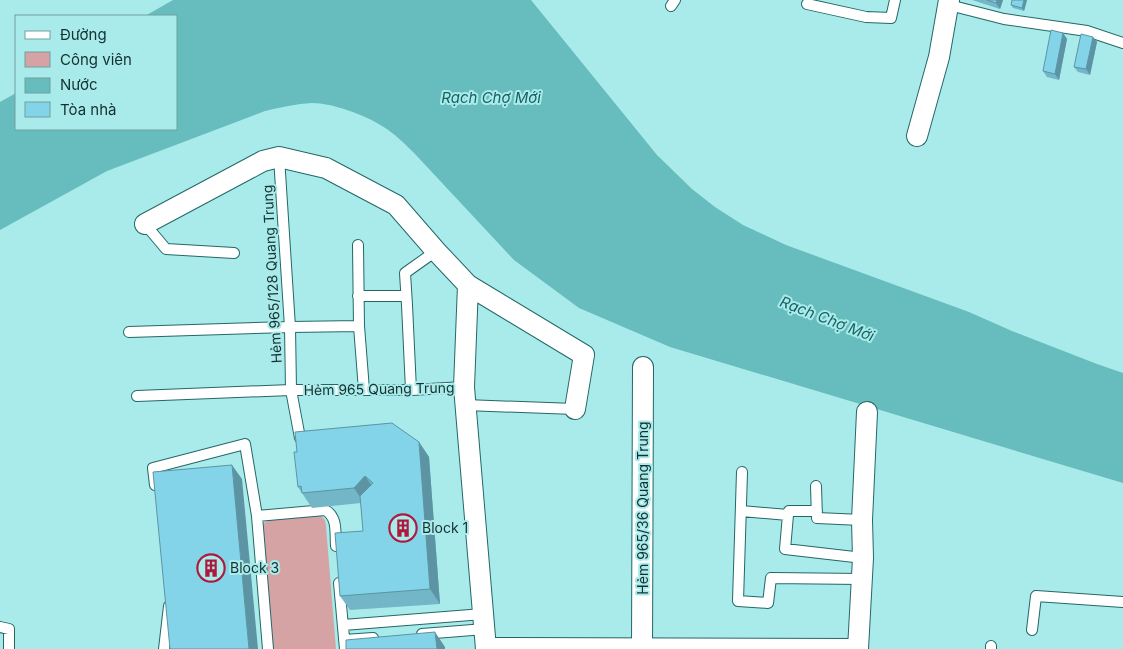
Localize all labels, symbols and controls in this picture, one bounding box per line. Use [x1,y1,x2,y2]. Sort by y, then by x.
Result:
legend [15,15,178,130]
text: Đường [60,25,107,44]
text: Công viên [60,50,132,69]
text: Nước [60,75,98,94]
water label: Rạch Chợ Mới [441,88,541,107]
text: Tòa nhà [60,100,116,119]
street label: Hẻm 965/128 Quang Trung [258,184,285,364]
water label: Rạch Chợ Mới [777,292,877,345]
street label: Hẻm 965 Quang Trung [303,379,455,398]
street label: Hẻm 965/36 Quang Trung [634,421,651,595]
building icon: Block 1 [388,513,418,543]
place label: Block 1 [422,519,468,536]
building icon: Block 3 [196,553,226,583]
place label: Block 3 [230,559,279,576]

